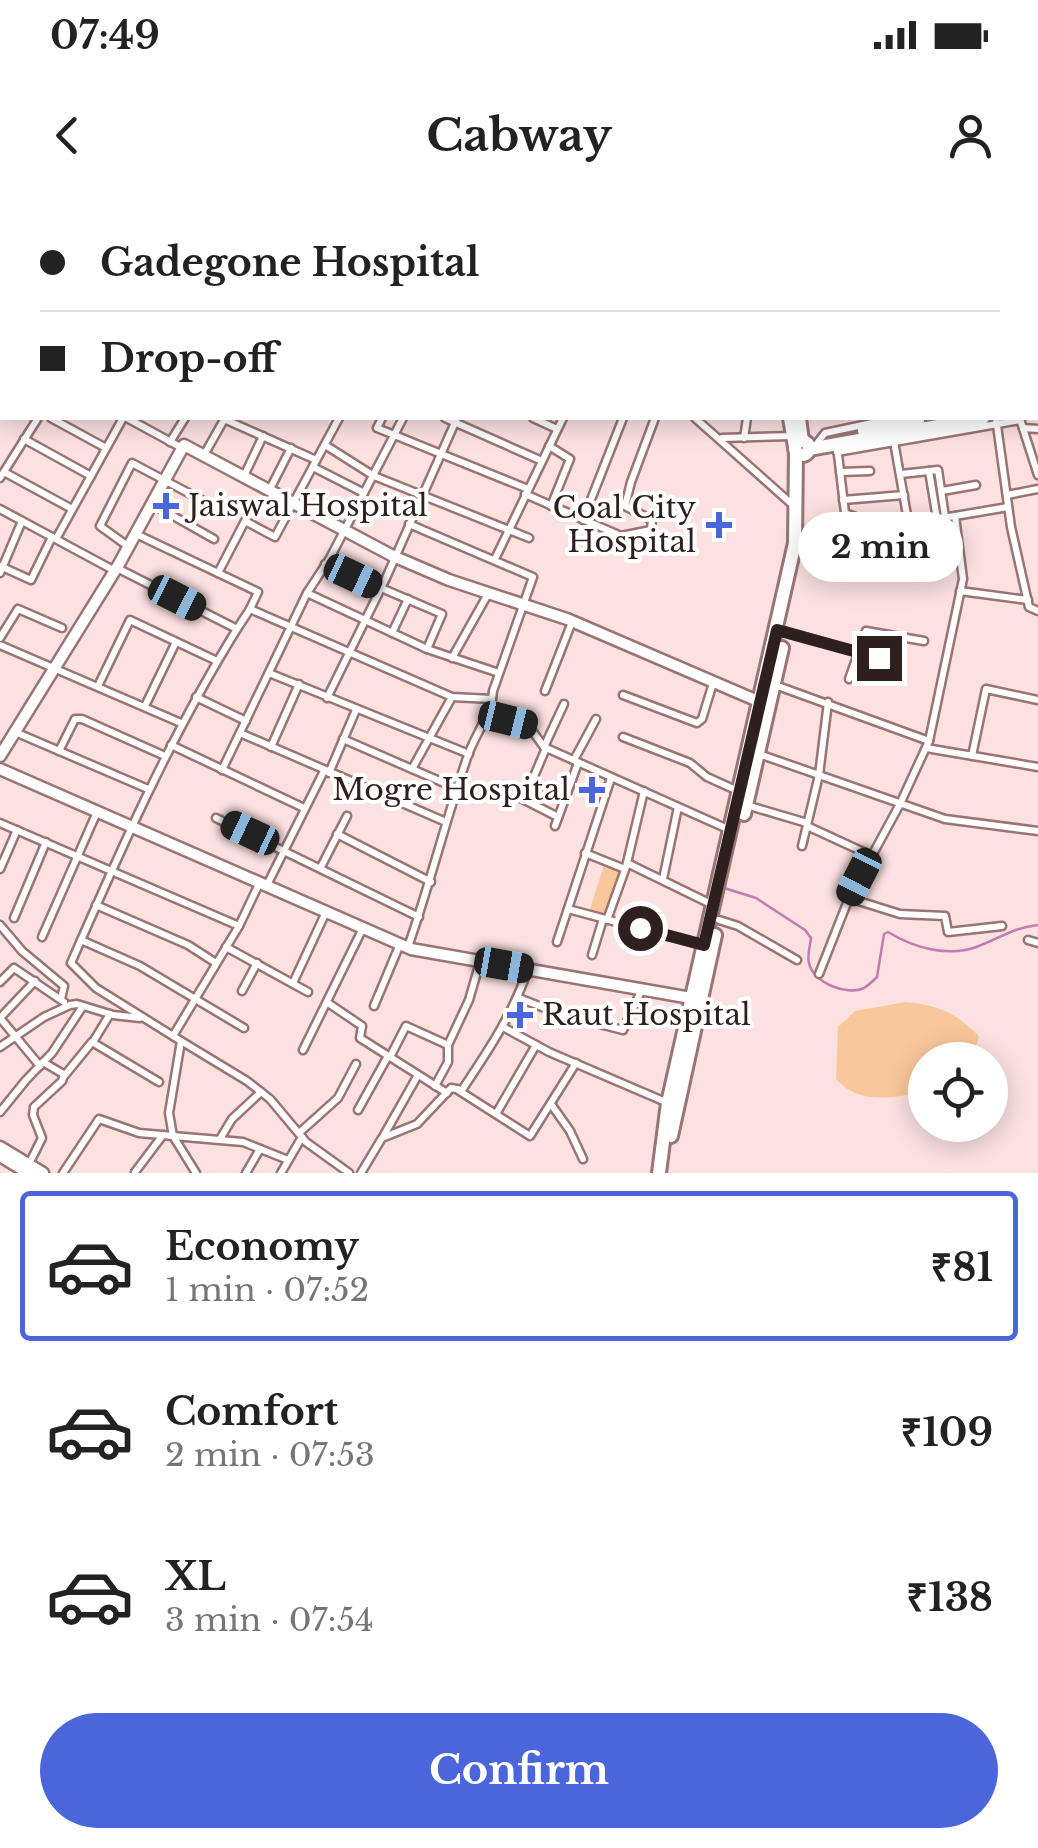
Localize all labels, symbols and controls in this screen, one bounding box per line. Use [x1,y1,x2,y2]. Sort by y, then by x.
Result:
text: 07:49 [50,12,160,59]
text: Cabway [426,107,612,163]
icon: back [40,108,95,163]
icon: person [943,108,998,163]
text: Gadegone Hospital [100,239,480,286]
text: Drop-off [100,335,277,382]
place label: Jaiswal Hospital [184,487,428,524]
place label: Coal City Hospital [553,489,696,560]
marker: Jaiswal Hospital [153,493,179,519]
marker: Coal City Hospital [706,512,732,538]
callout: 2 min [796,513,962,583]
text: 2 min [831,527,930,567]
car [319,550,387,602]
car [143,571,211,625]
route end [857,636,902,681]
car [475,698,541,742]
place label: Mogre Hospital [332,771,570,808]
marker: Mogre Hospital [579,777,605,803]
car [216,807,284,859]
car [832,843,886,911]
route start [618,906,663,951]
car [472,945,536,985]
place label: Raut Hospital [542,996,751,1033]
marker: Raut Hospital [507,1002,533,1028]
map controls [908,1042,1008,1142]
button: locate [908,1042,1008,1142]
icon: car [45,1221,135,1311]
text: Economy [165,1223,359,1270]
text: ₹81 [931,1244,993,1291]
text: 1 min · 07:52 [165,1270,369,1310]
icon: car [45,1386,135,1476]
text: Comfort [165,1388,338,1435]
text: ₹109 [900,1409,993,1456]
text: 2 min · 07:53 [165,1435,375,1475]
icon: car [45,1551,135,1641]
text: XL [165,1553,226,1600]
text: ₹138 [906,1574,993,1621]
text: 3 min · 07:54 [165,1600,374,1640]
button: Confirm [40,1713,998,1828]

